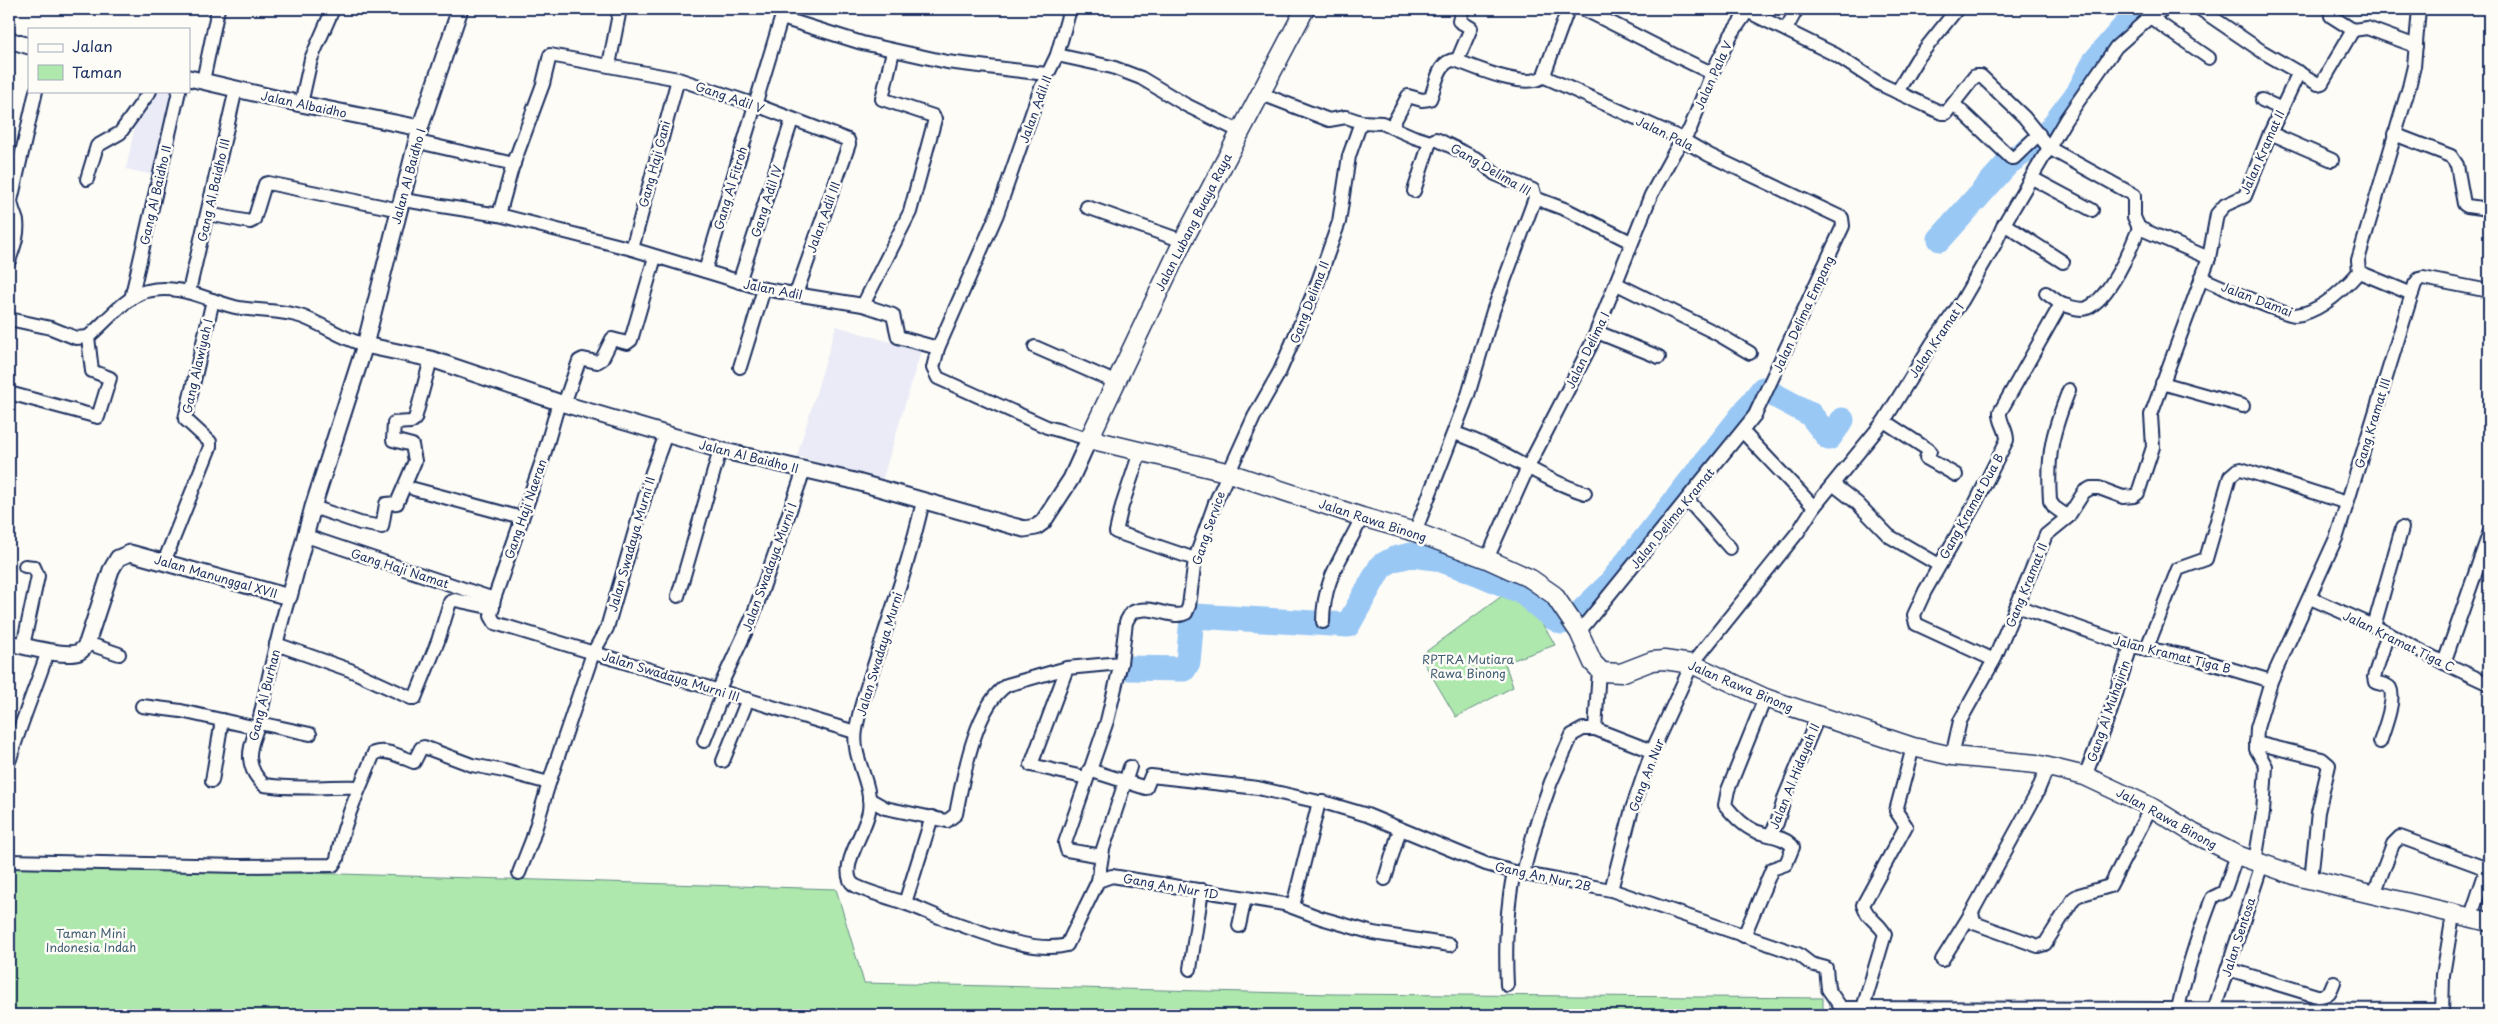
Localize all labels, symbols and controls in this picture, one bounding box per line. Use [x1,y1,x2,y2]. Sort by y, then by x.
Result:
legend [28,28,190,92]
text: Jalan [72,34,113,57]
street label: Jalan Pala V [1690,37,1736,112]
text: Taman [72,60,122,83]
street label: Jalan Adil II [1014,73,1056,145]
street label: Gang Adil V [693,77,767,117]
street label: Jalan Albaidho [260,86,349,122]
street label: Jalan Kramat II [2235,107,2289,197]
street label: Jalan Pala [1633,111,1697,155]
street label: Gang Haji Gani [634,119,674,209]
street label: Jalan Al Baidho I [387,126,429,226]
street label: Gang Al Baidho III [192,137,234,243]
street label: Gang Delima III [1447,139,1535,199]
street label: Gang Al Baidho II [135,143,175,247]
street label: Gang Al Fitroh [709,144,751,232]
street label: Jalan Lubang Buaya Raya [1150,149,1236,294]
street label: Gang Adil IV [746,162,786,240]
street label: Jalan Adil III [802,179,844,255]
street label: Jalan Delima Empang [1768,253,1838,375]
street label: Gang Delima II [1285,258,1333,346]
street label: Jalan Adil [742,274,804,304]
street label: Jalan Damai [2219,277,2295,321]
street label: Jalan Kramat I [1904,299,1968,381]
street label: Jalan Delima I [1561,309,1613,391]
street label: Gang Alawiyah I [177,317,217,415]
street label: Gang Kramat III [2350,376,2394,470]
street label: Jalan Al Baidho II [697,435,801,477]
street label: Gang Kramat Dua B [1934,450,2008,562]
street label: Gang Haji Naeran [499,457,551,561]
street label: Jalan Delima Kramat [1626,464,1718,572]
street label: Jalan Swadaya Murni II [603,474,659,614]
street label: Gang Service [1187,489,1229,567]
street label: Jalan Rawa Binong [1317,494,1429,546]
street label: Jalan Swadaya Murni I [737,500,801,634]
street label: Gang Kramat II [2001,540,2051,630]
street label: Gang Haji Namat [349,544,451,592]
street label: Jalan Manunggal XVII [152,550,280,602]
street label: Jalan Swadaya Murni [852,590,906,718]
street label: Jalan Kramat Tiga C [2340,606,2458,676]
street label: Jalan Kramat Tiga B [2111,631,2233,677]
street label: Gang Al Burhan [244,647,284,743]
street label: Jalan Swadaya Murni III [600,647,742,705]
park label: RPTRA Mutiara Rawa Binong [1422,650,1515,682]
street label: Jalan Rawa Binong [1686,656,1796,716]
street label: Gang Al Muhajirin [2082,658,2134,764]
street label: Jalan Al Hidayah II [1765,720,1823,832]
street label: Gang An Nur [1624,735,1668,814]
street label: Jalan Rawa Binong [2113,783,2221,853]
street label: Gang An Nur 2B [1493,857,1593,895]
street label: Gang An Nur 1D [1122,869,1220,903]
street label: Jalan Sentosa [2217,895,2259,979]
park label: Taman Mini Indonesia Indah [46,924,136,956]

